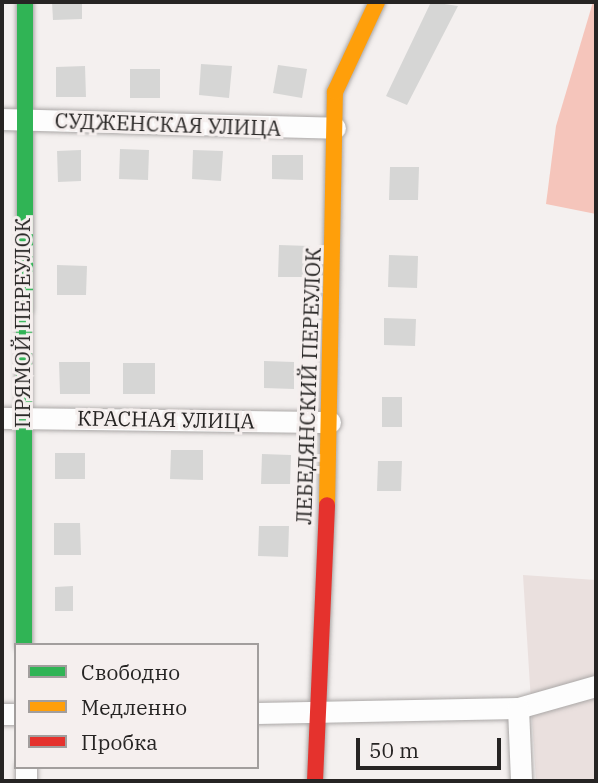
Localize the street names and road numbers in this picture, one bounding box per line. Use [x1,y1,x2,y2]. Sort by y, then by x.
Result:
street label: СУДЖЕНСКАЯ УЛИЦА [54,107,282,141]
street label: ПРЯМОЙ ПЕРЕУЛОК [9,218,35,428]
street label: ЛЕБЕДЯНСКИЙ ПЕРЕУЛОК [291,247,325,525]
street label: КРАСНАЯ УЛИЦА [77,405,255,433]

